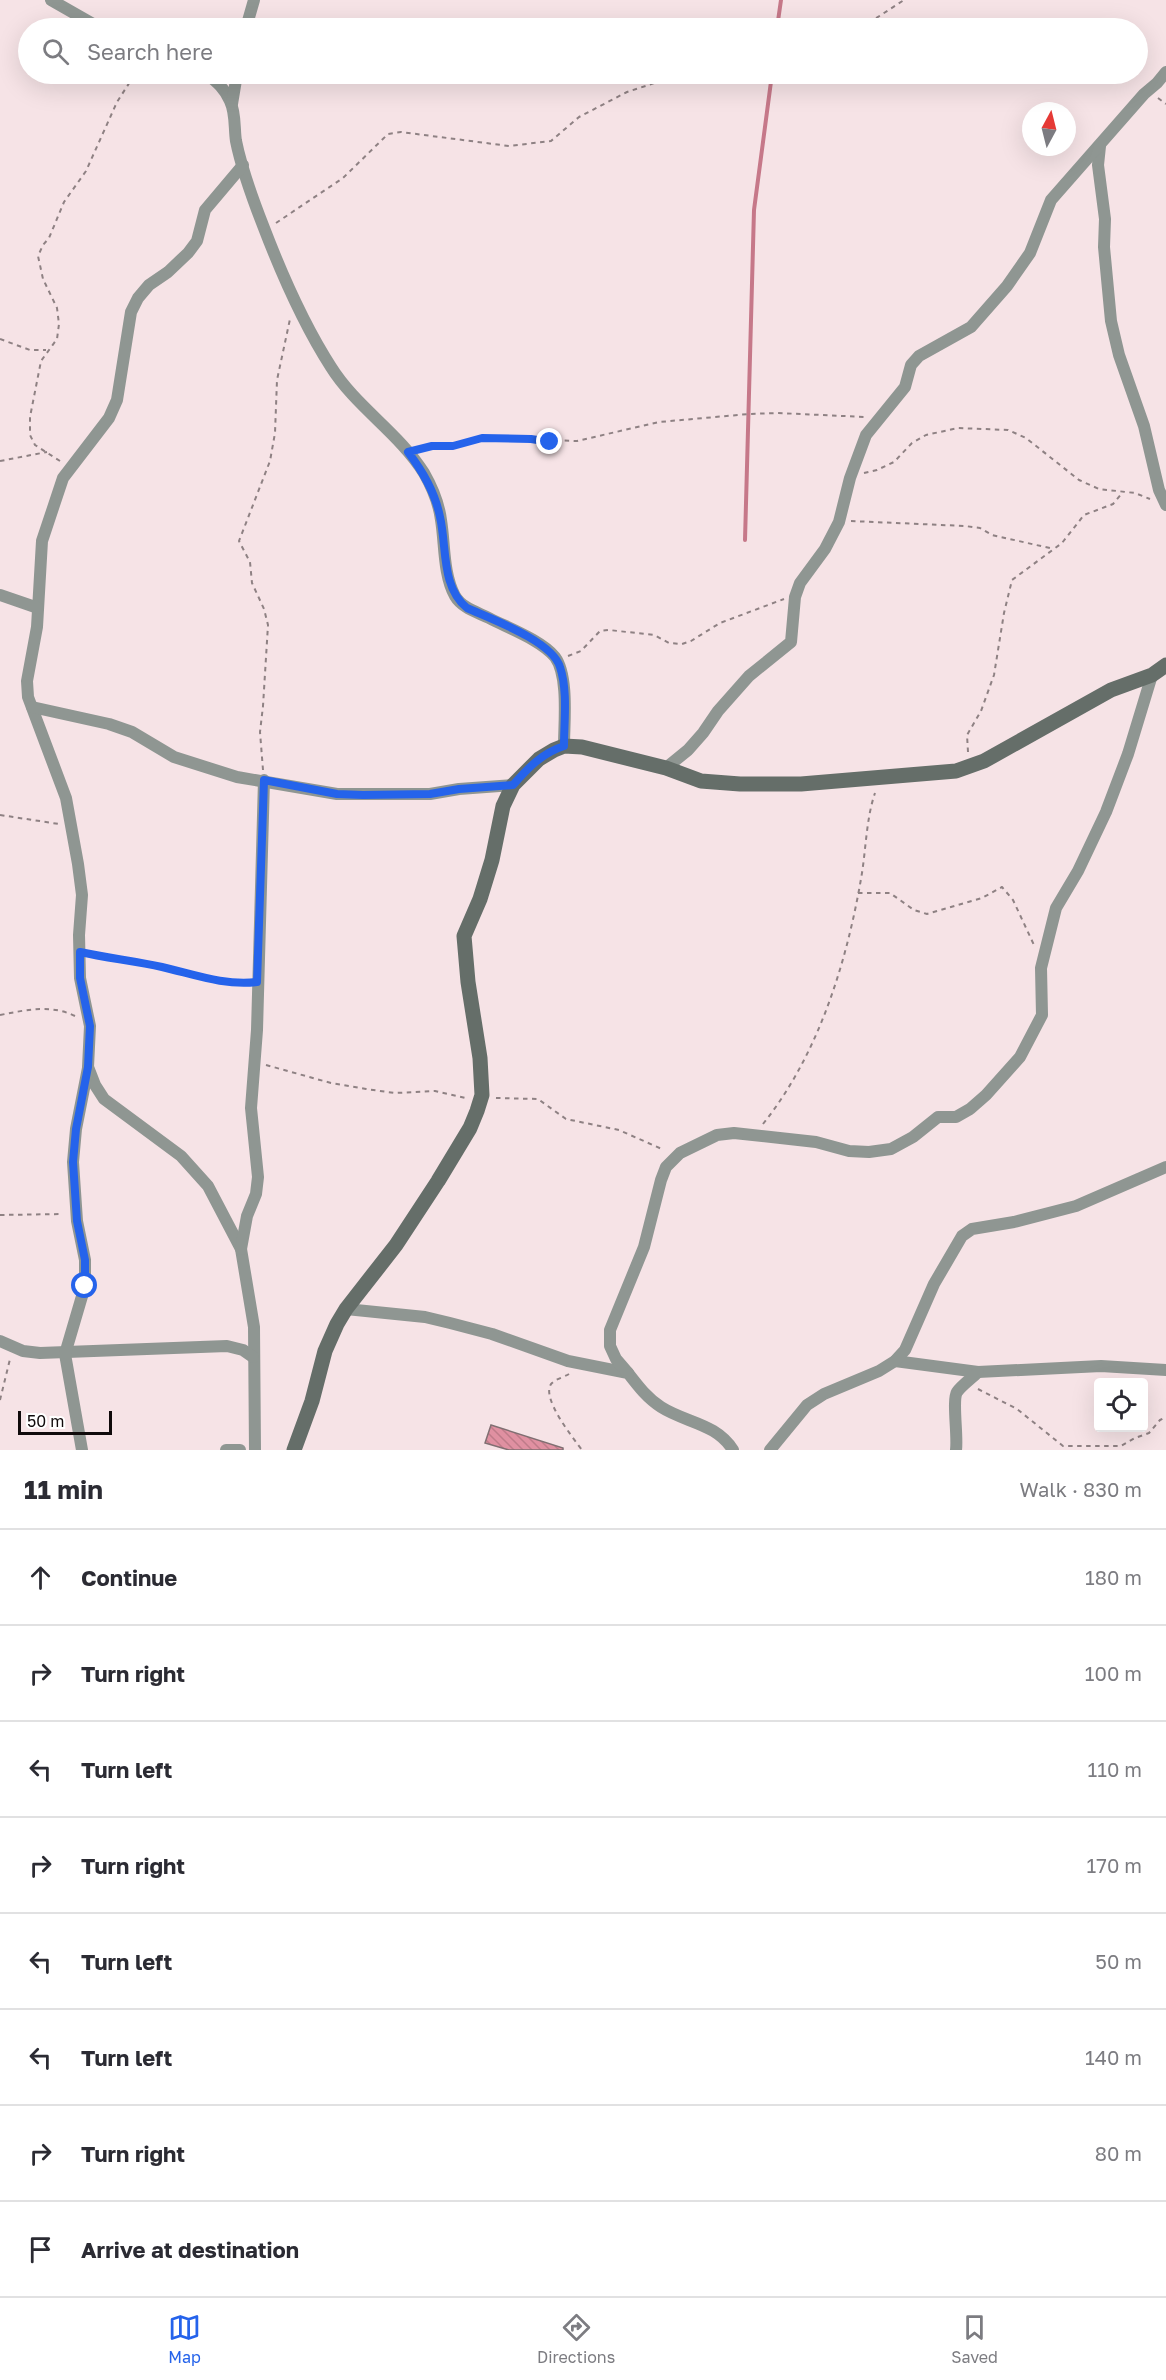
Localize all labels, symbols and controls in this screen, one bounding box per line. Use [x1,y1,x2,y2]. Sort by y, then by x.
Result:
search box [18,18,1148,84]
icon: search [39,35,72,68]
text: Search here [87,38,213,65]
north arrow [1022,102,1076,156]
route end [536,428,562,454]
route start [71,1272,97,1298]
map controls [1094,1378,1148,1432]
button: locate [1094,1378,1148,1432]
scale bar [18,1408,112,1436]
text: 50 m [27,1411,64,1431]
text: 11 min [24,1474,103,1505]
text: Walk · 830 m [1020,1477,1142,1501]
icon: ahead [24,1561,57,1594]
text: Continue [81,1564,177,1591]
text: 180 m [1085,1565,1142,1589]
icon: right [24,1657,57,1690]
text: Turn right [81,1660,185,1687]
text: 100 m [1085,1661,1142,1685]
icon: left [24,1753,57,1786]
text: Turn left [81,1756,172,1783]
text: 110 m [1088,1757,1142,1781]
icon: right [24,1849,57,1882]
text: Turn right [81,1852,185,1879]
text: 170 m [1087,1853,1142,1877]
icon: left [24,1945,57,1978]
text: Turn left [81,1948,172,1975]
text: 50 m [1095,1949,1142,1973]
icon: left [24,2041,57,2074]
text: Turn left [81,2044,172,2071]
text: 140 m [1085,2045,1142,2069]
icon: right [24,2137,57,2170]
text: Turn right [81,2140,185,2167]
text: 80 m [1095,2141,1142,2165]
icon: arrive [24,2233,57,2266]
text: Arrive at destination [81,2236,299,2263]
tab: Map [168,2311,201,2367]
tab: Directions [537,2311,615,2367]
tab: Saved [951,2311,998,2367]

